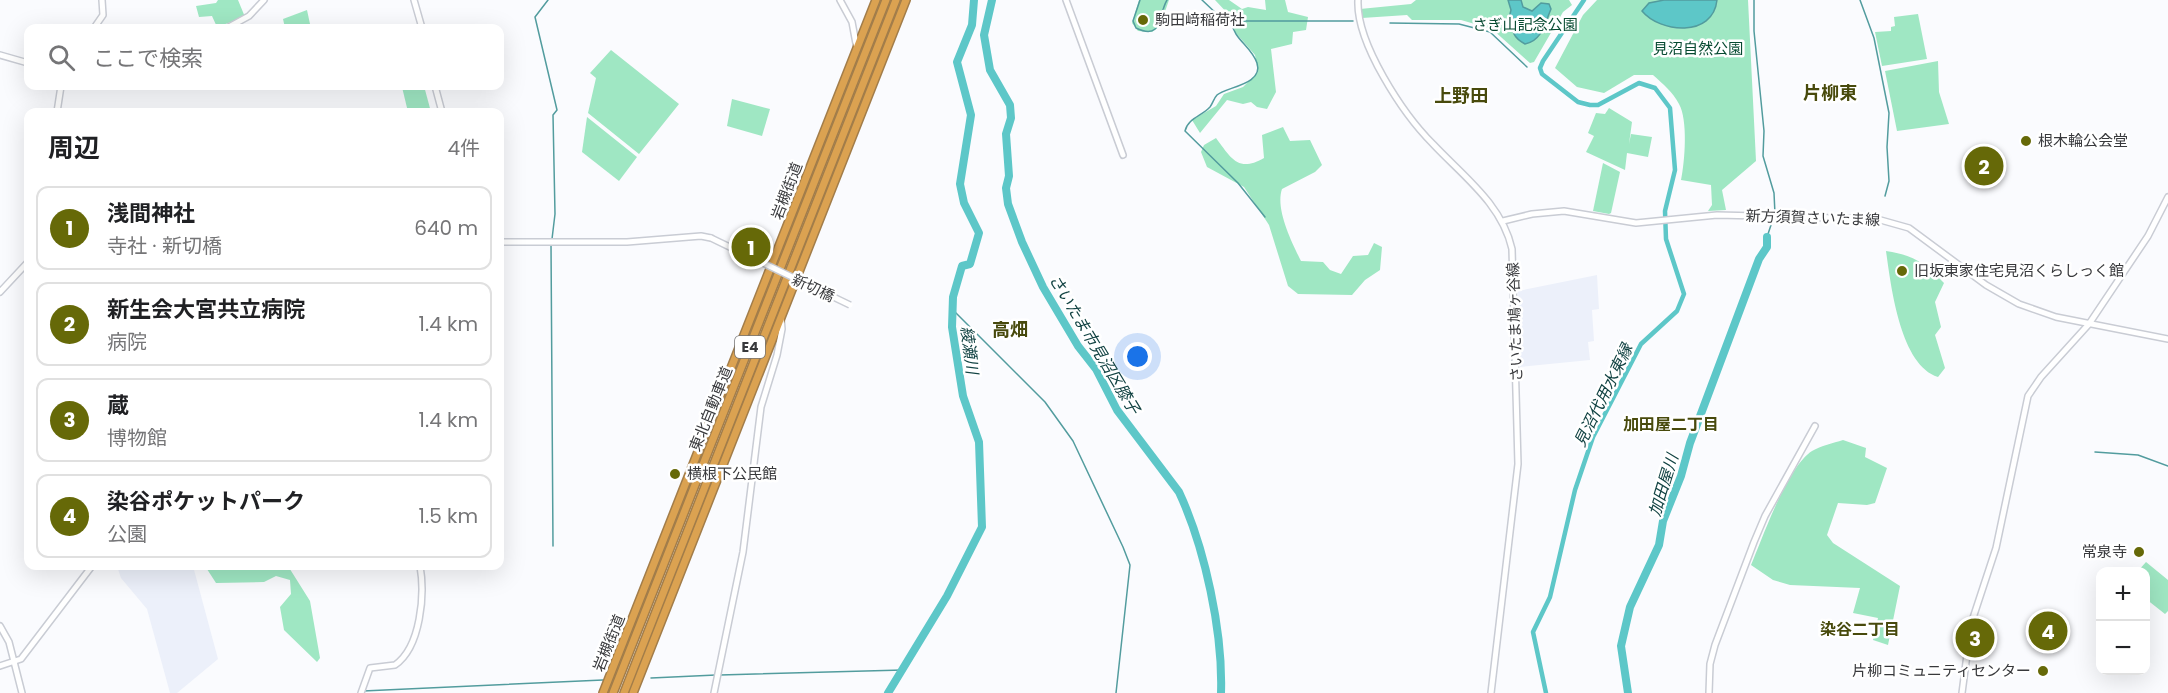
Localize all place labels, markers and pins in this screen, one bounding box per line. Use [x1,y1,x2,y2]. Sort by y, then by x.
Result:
place label: 駒田﨑稲荷社 [1155,9,1245,30]
marker: 駒田﨑稲荷社 [1136,13,1150,27]
place label: 根木輪公会堂 [2038,130,2128,151]
marker: 根木輪公会堂 [2019,134,2033,148]
pin: 2 [1964,144,2004,188]
pin: 1 [732,224,771,270]
place label: 旧坂東家住宅見沼くらしっく館 [1914,260,2124,281]
marker: 旧坂東家住宅見沼くらしっく館 [1895,264,1909,278]
place label: 横根下公民館 [687,463,777,484]
marker: 横根下公民館 [668,467,682,481]
place label: 常泉寺 [2082,541,2127,562]
marker: 常泉寺 [2132,545,2146,559]
pin: 4 [2028,608,2068,654]
pin: 3 [1956,616,1994,660]
place label: 片柳コミュニティセンター [1852,660,2031,681]
marker: 片柳コミュニティセンター [2036,664,2050,678]

